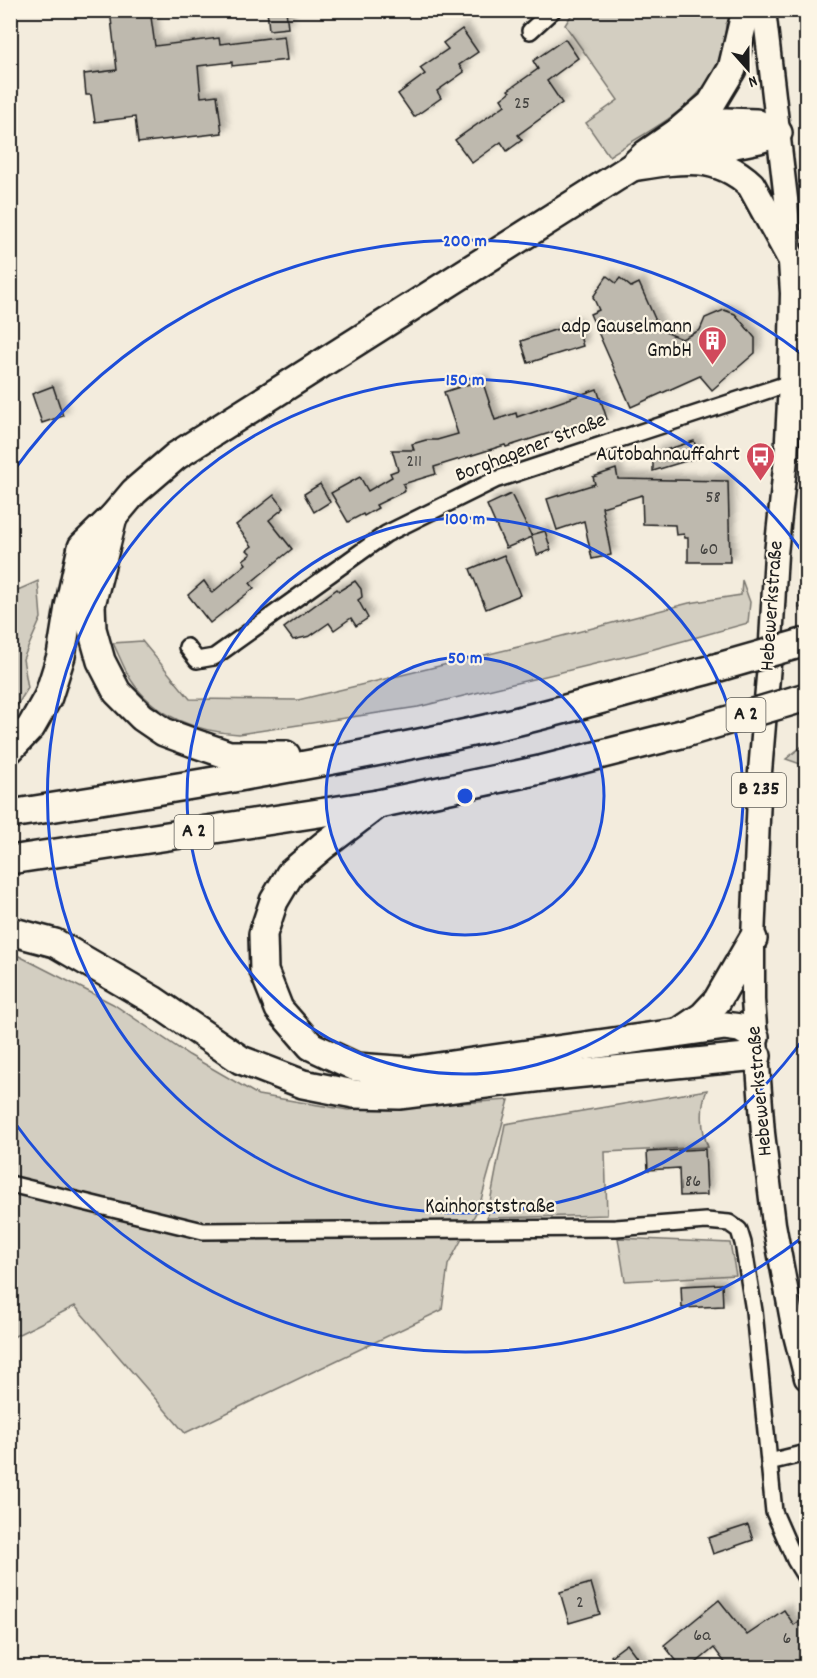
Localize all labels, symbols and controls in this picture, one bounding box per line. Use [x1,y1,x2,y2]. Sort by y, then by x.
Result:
north arrow [718,39,778,99]
text: N [745,69,760,93]
house number: 25 [514,92,530,117]
text: 200 m [443,230,487,255]
place label: adp Gauselmann GmbH [562,313,692,367]
building icon: adp Gauselmann GmbH [697,324,729,366]
text: 150 m [446,369,484,394]
street label: Borghagener Straße [451,406,611,492]
bus stop icon: Autobahnauffahrt [745,440,777,482]
place label: Autobahnauffahrt [596,441,740,471]
house number: 211 [406,450,422,475]
house number: 58 [705,486,721,511]
text: 100 m [445,508,485,533]
house number: 60 [700,538,718,563]
street label: Hebewerkstraße [753,540,793,672]
text: 50 m [448,647,482,672]
road number: A 2 [726,698,766,732]
road number: B 235 [732,773,786,807]
centre of rings [455,786,475,806]
road number: A 2 [174,815,214,849]
street label: Hebewerkstraße [740,1024,782,1158]
house number: 86 [685,1170,701,1195]
street label: Kainhorststraße [425,1193,555,1223]
house number: 2 [576,1591,584,1616]
house number: 6a [693,1624,711,1649]
house number: 6 [783,1627,791,1652]

